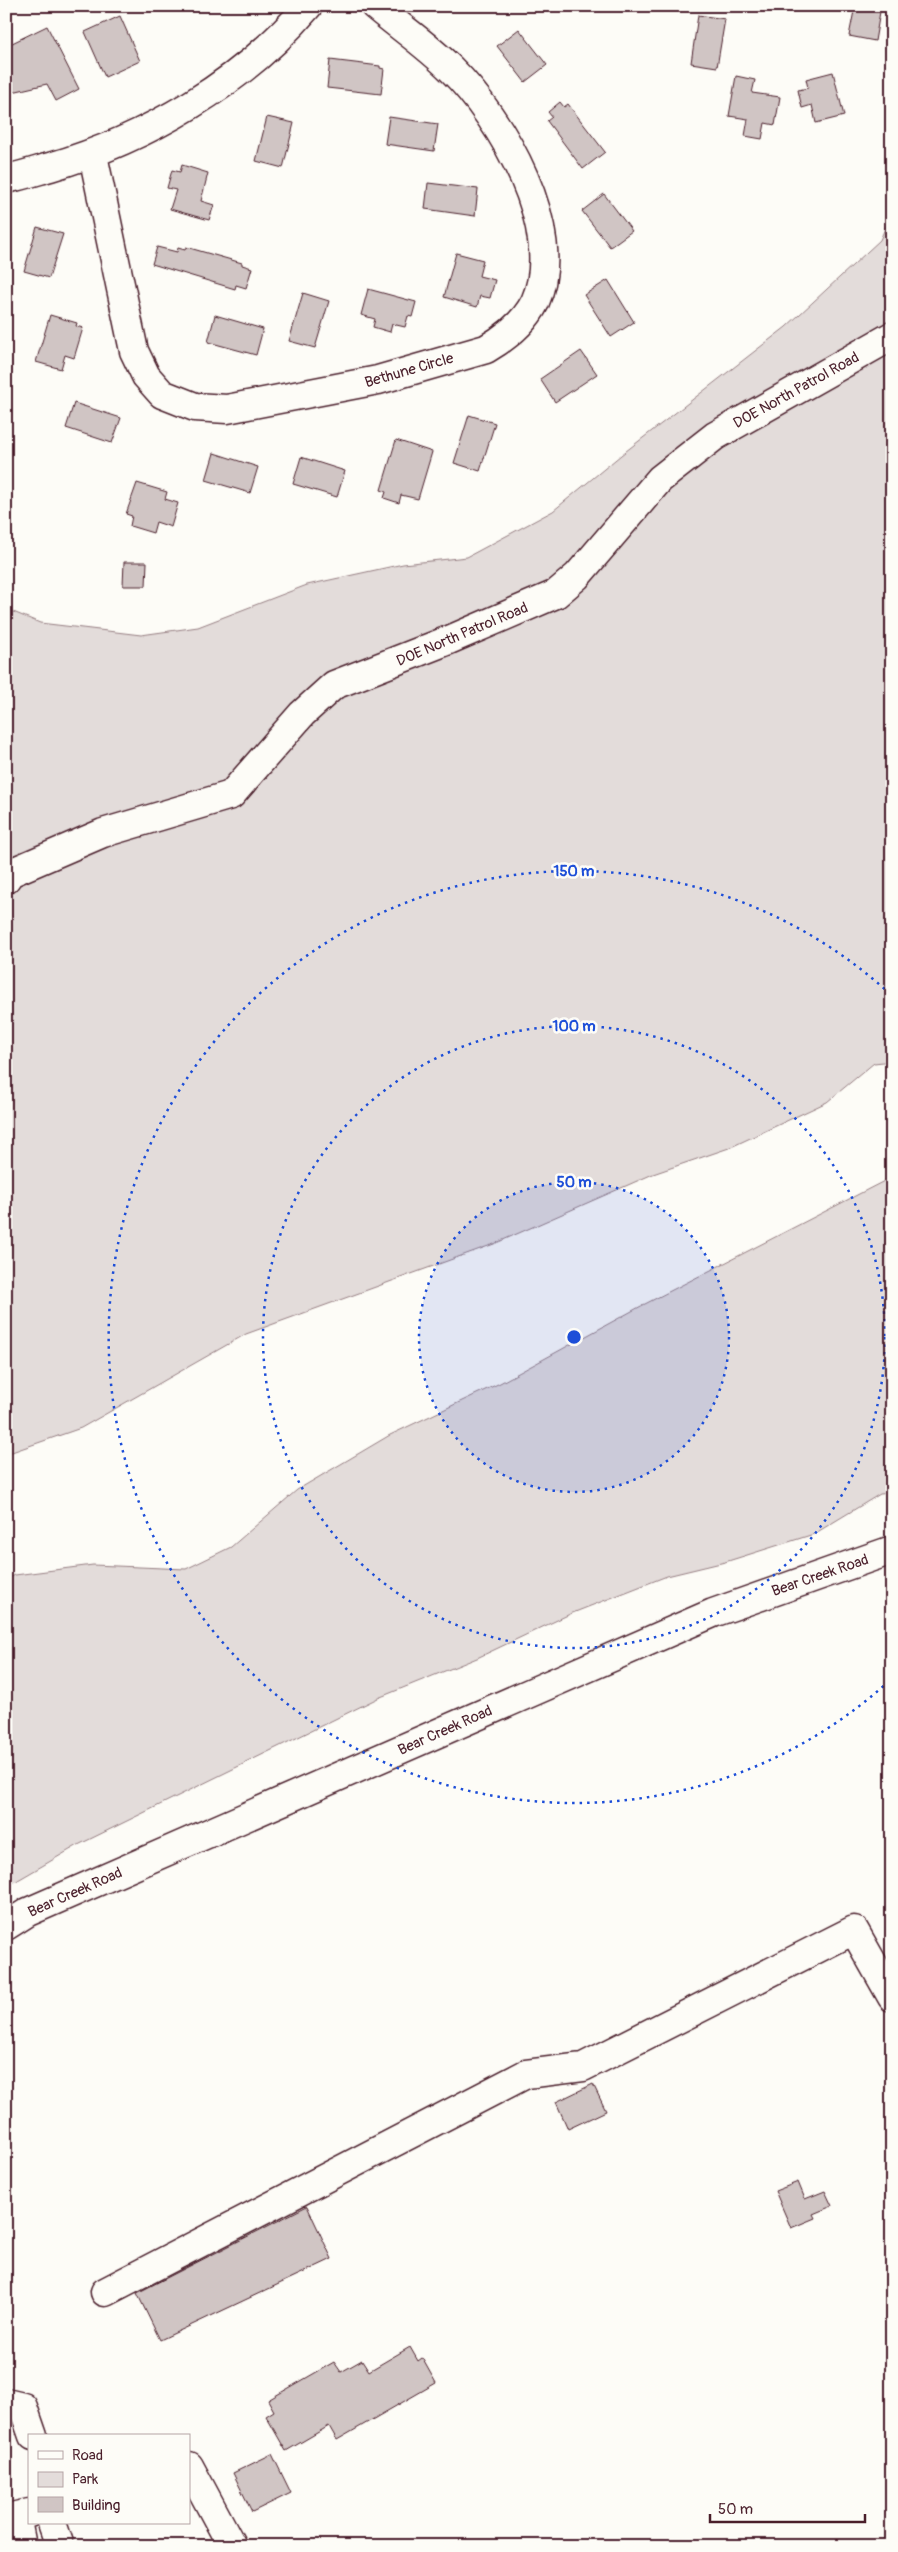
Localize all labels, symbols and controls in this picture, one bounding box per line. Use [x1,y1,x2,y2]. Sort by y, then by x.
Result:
street label: DOE North Patrol Road [730,348,863,433]
street label: Bethune Circle [363,349,456,392]
street label: DOE North Patrol Road [394,598,531,671]
text: 150 m [554,862,594,881]
text: 100 m [553,1017,595,1036]
text: 50 m [557,1173,591,1192]
centre of rings [565,1328,583,1346]
street label: Bear Creek Road [769,1550,871,1601]
street label: Bear Creek Road [395,1701,495,1760]
street label: Bear Creek Road [25,1863,125,1922]
legend [28,2434,190,2524]
text: Road [72,2446,103,2465]
text: Park [72,2470,99,2489]
scale bar [710,2492,866,2524]
text: Building [72,2496,120,2515]
text: 50 m [718,2500,753,2519]

